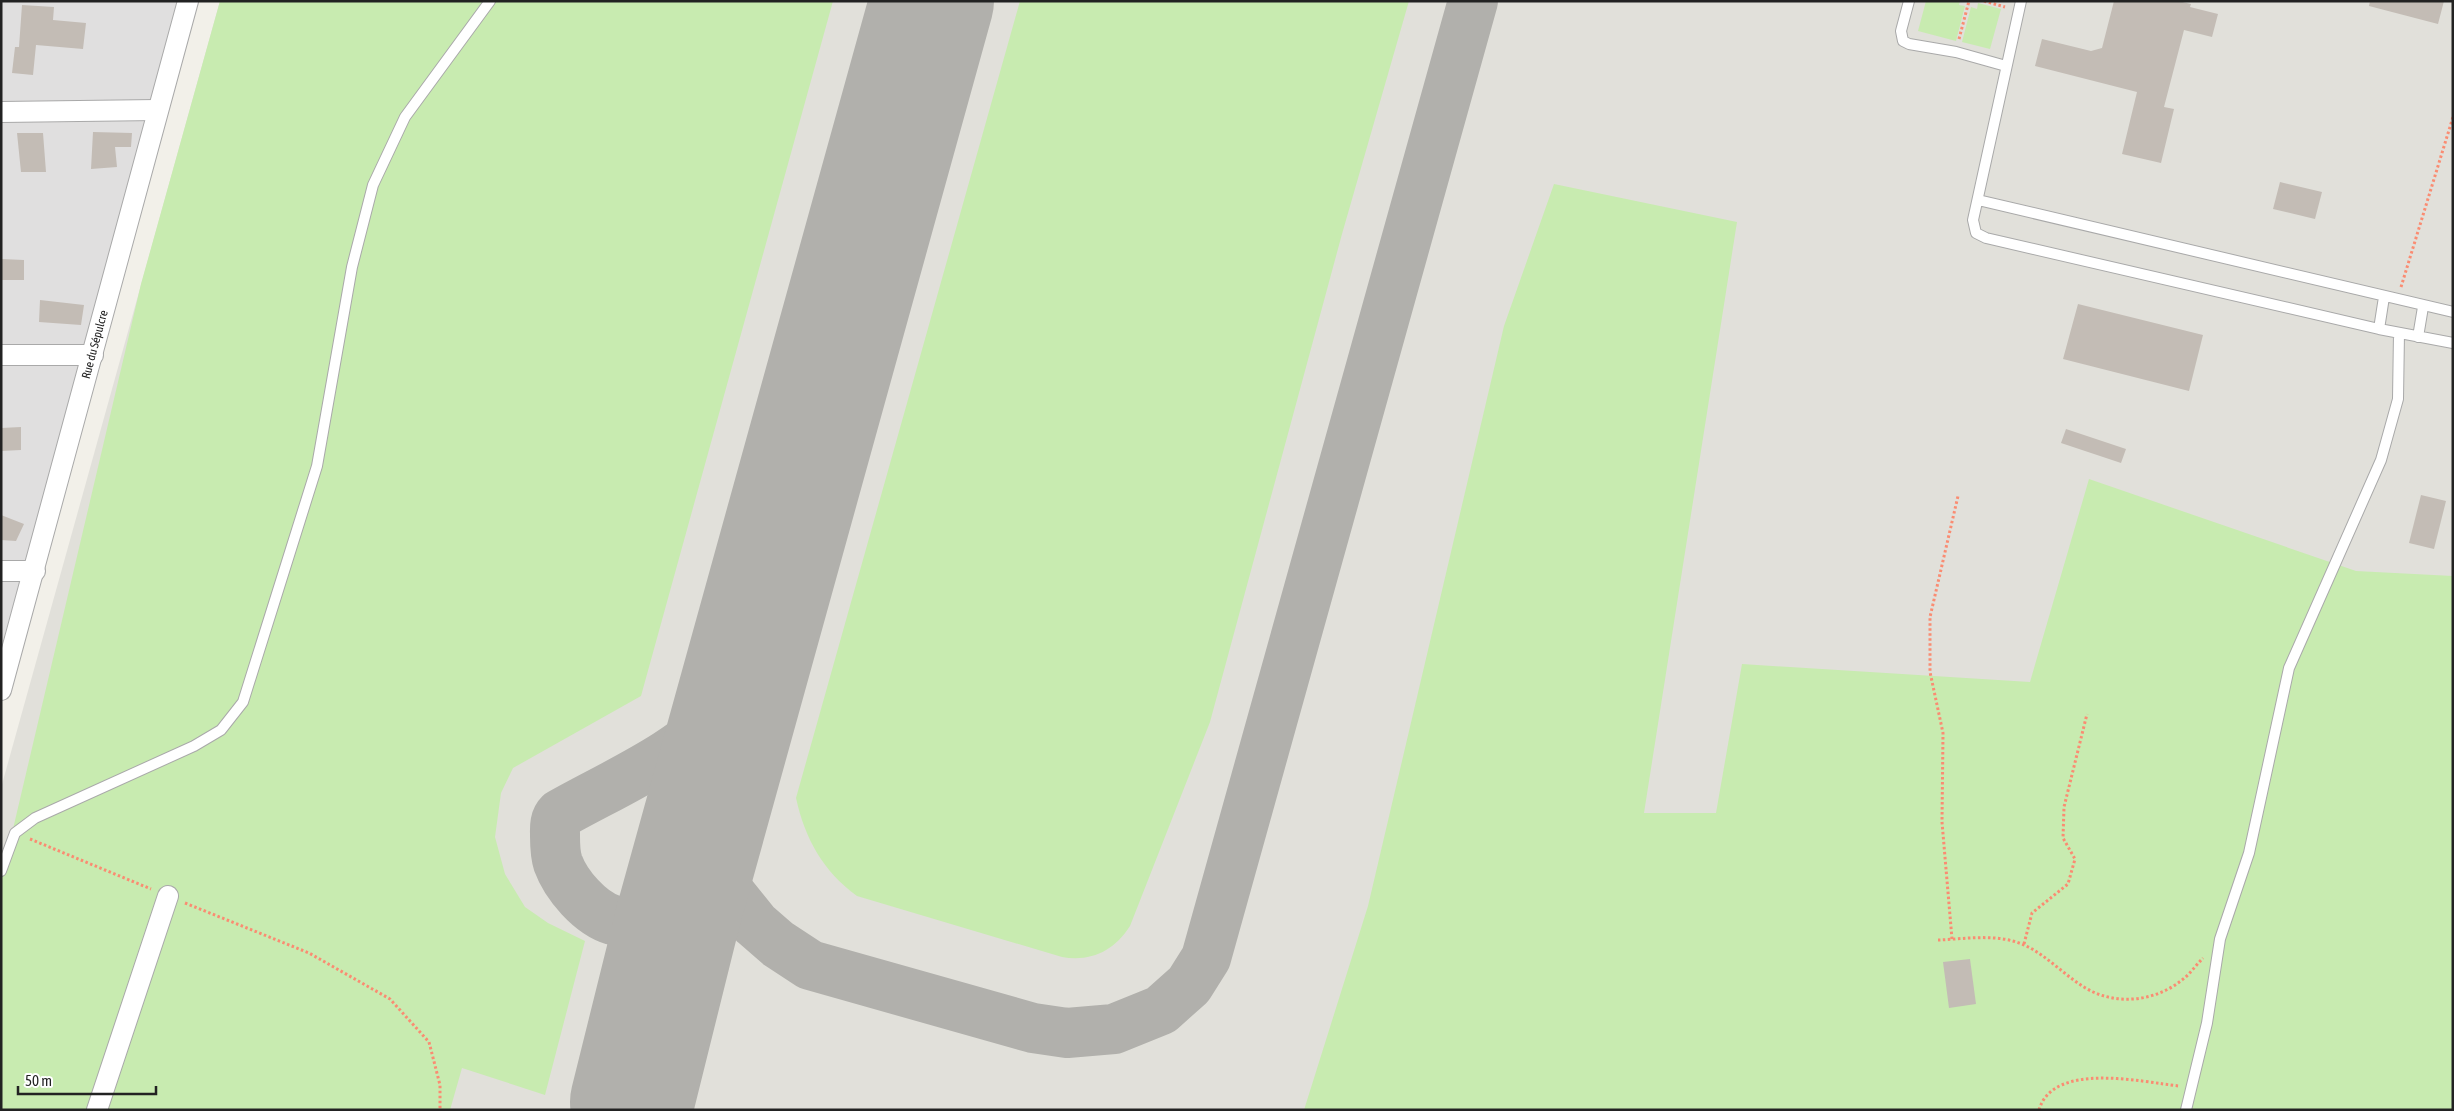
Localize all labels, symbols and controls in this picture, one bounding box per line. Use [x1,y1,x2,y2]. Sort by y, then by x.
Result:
street label: Rue du Sépulcre [79,309,111,380]
scale bar [18,1064,155,1096]
text: 50 m [25,1072,52,1089]

